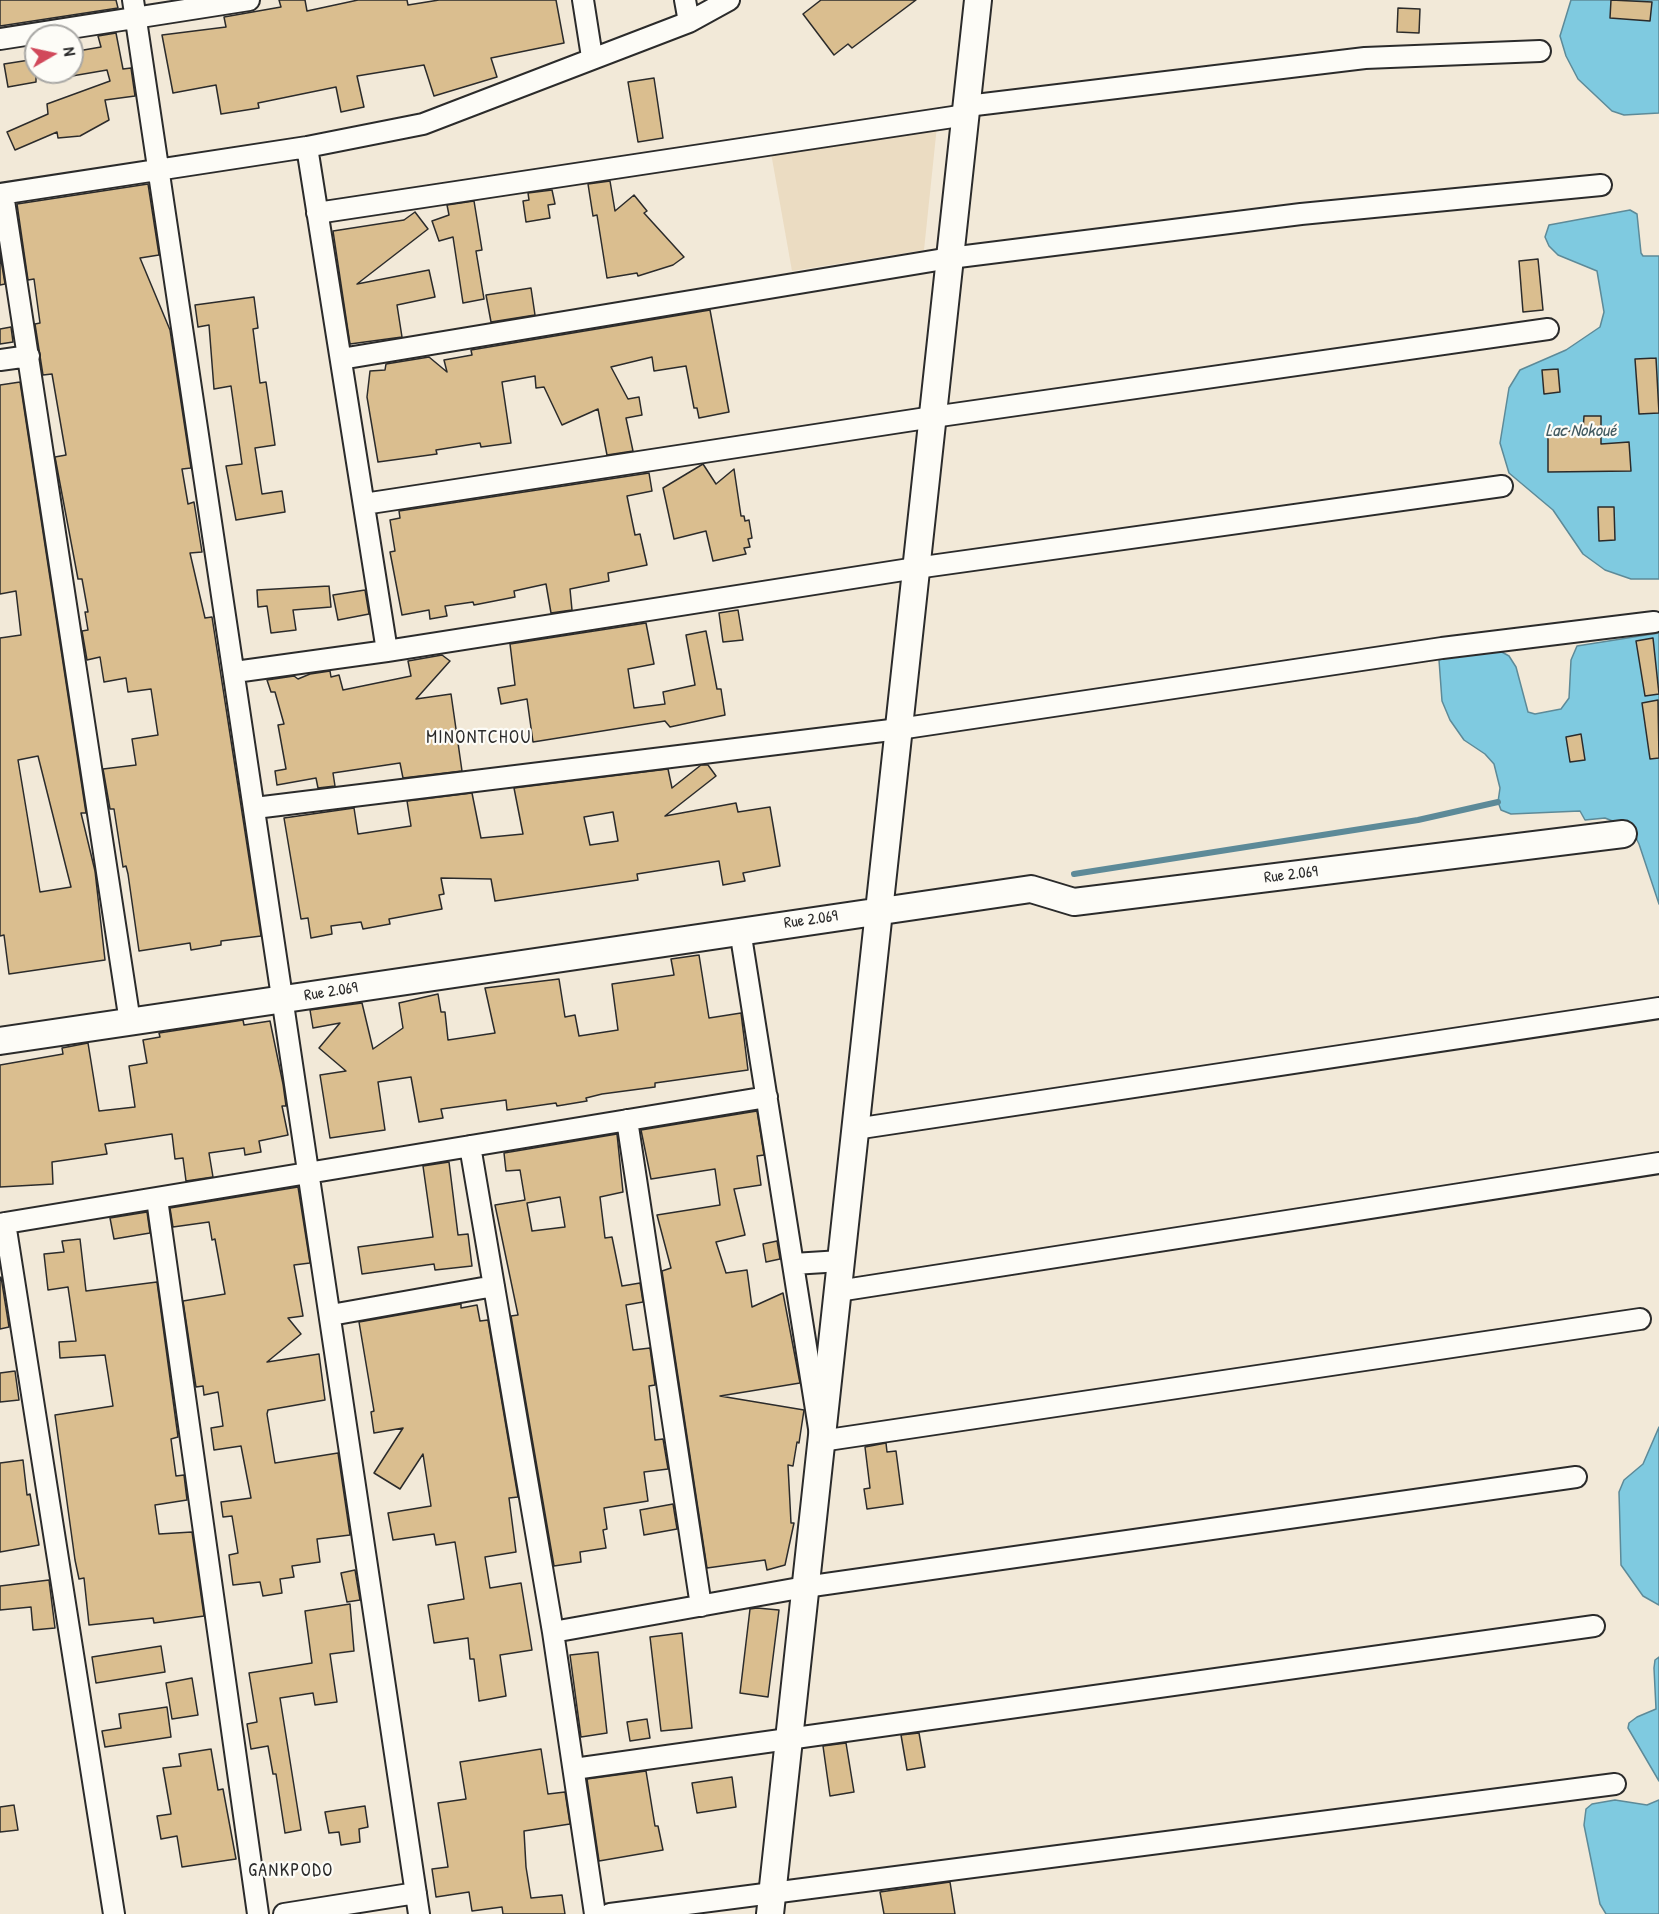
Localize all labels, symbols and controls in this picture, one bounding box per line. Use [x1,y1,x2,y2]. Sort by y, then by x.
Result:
north arrow [24,24,84,84]
text: N [58,46,81,57]
water label: Lac Nokoué [1546,420,1616,442]
district label: MINONTCHOU [426,727,532,749]
street label: Rue 2.069 [1263,862,1319,888]
street label: Rue 2.069 [783,907,839,933]
street label: Rue 2.069 [303,978,359,1006]
district label: GANKPODO [248,1860,334,1882]

